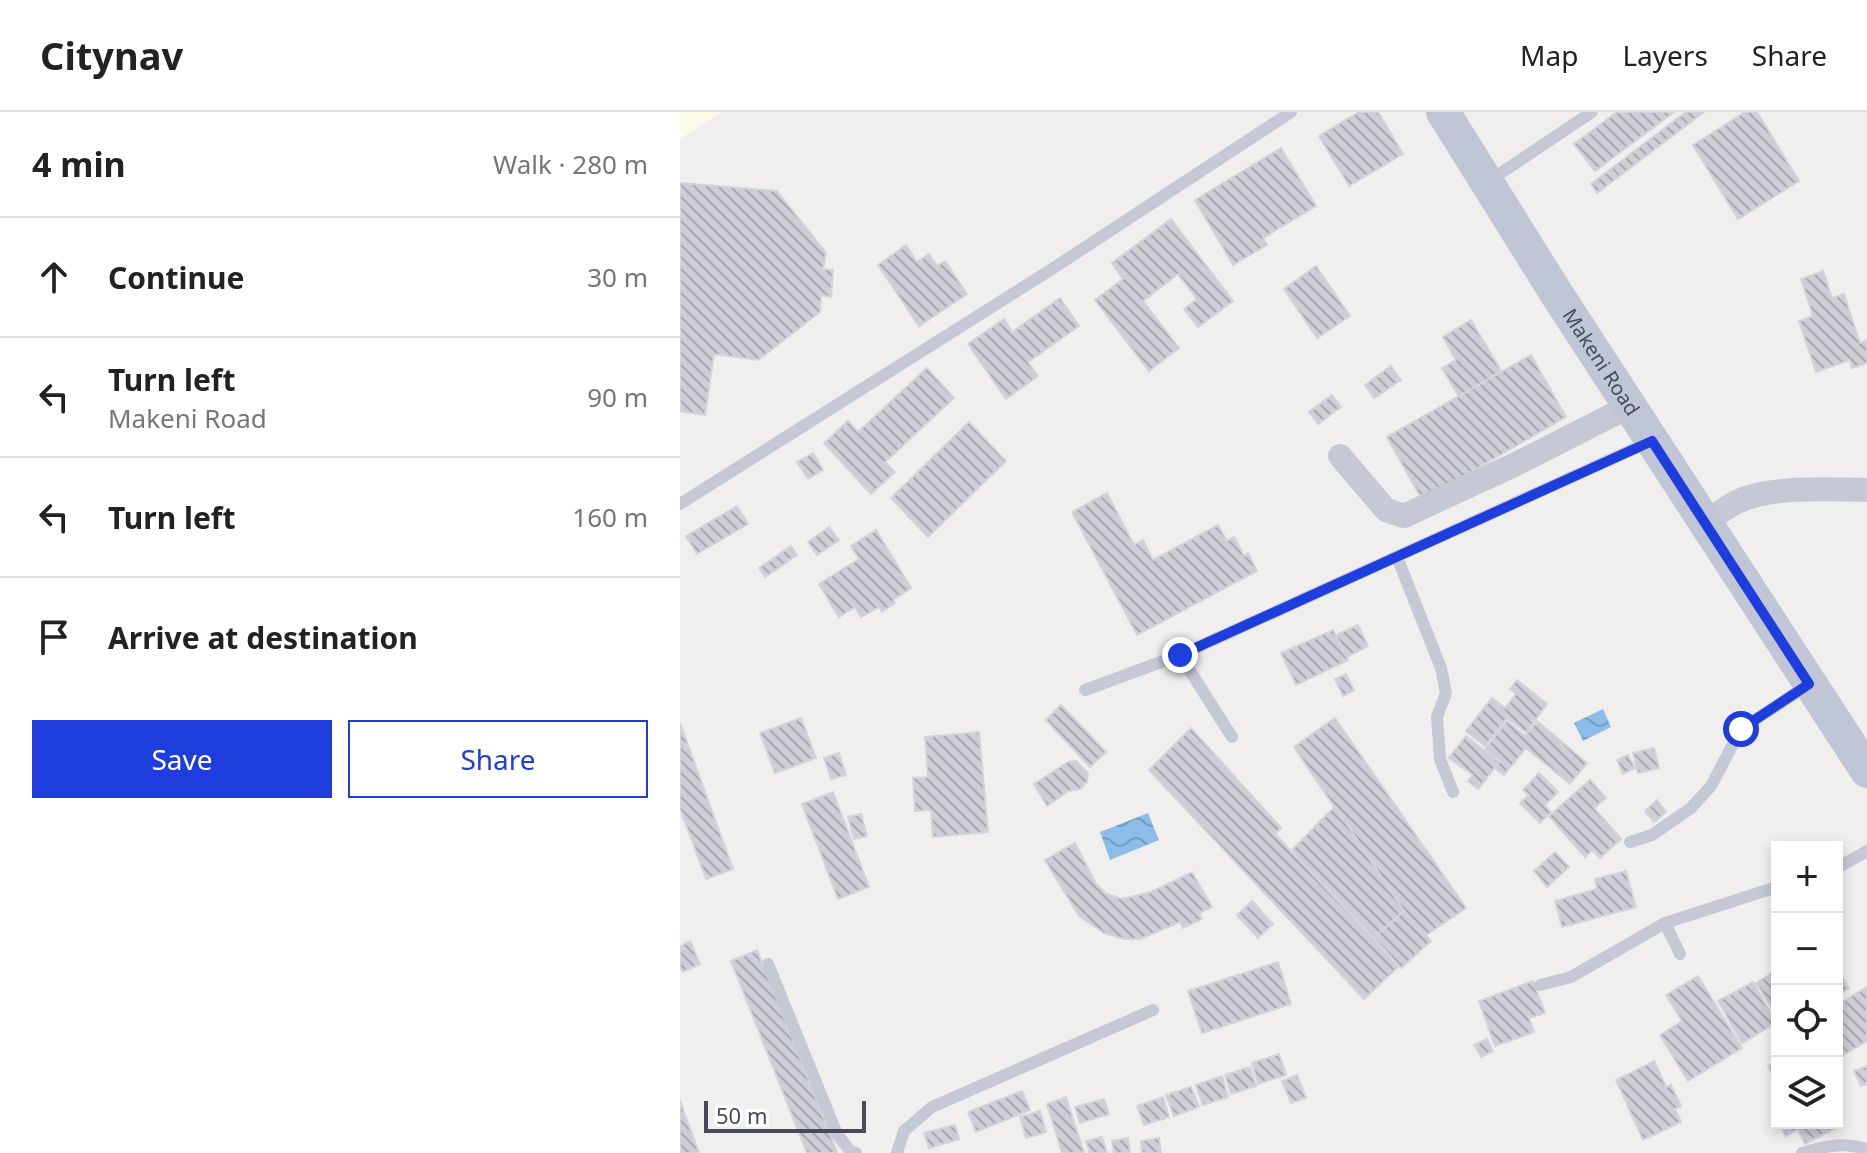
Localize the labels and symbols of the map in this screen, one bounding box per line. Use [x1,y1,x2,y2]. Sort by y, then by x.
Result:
street label: Makeni Road [1557,303,1646,421]
route end [1162,637,1198,673]
route start [1723,711,1759,747]
scale bar [704,1097,866,1133]

